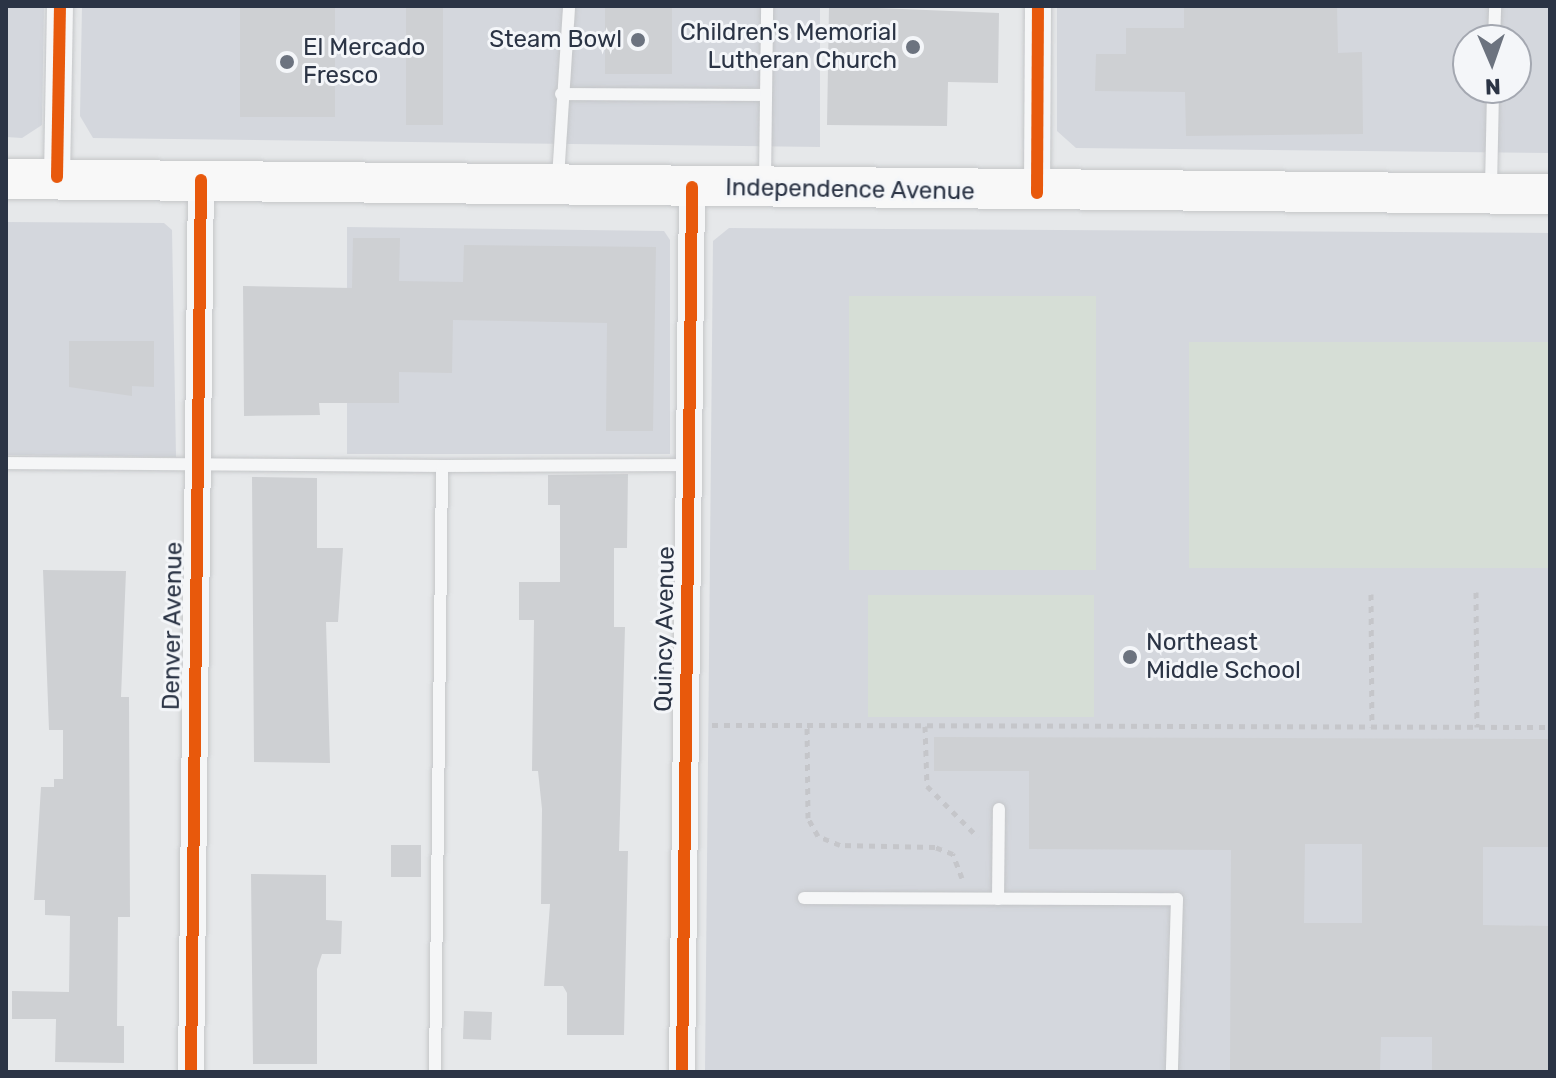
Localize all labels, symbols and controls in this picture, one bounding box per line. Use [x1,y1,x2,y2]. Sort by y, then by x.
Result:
place label: Children's Memorial Lutheran Church [680,19,897,75]
north arrow [1452,24,1532,104]
place label: Steam Bowl [489,26,622,54]
marker: Steam Bowl [629,31,647,49]
place label: El Mercado Fresco [303,34,425,90]
marker: Children's Memorial Lutheran Church [904,38,922,56]
marker: El Mercado Fresco [278,53,296,71]
text: N [1484,73,1501,100]
street label: Independence Avenue [725,173,975,207]
street label: Denver Avenue [157,541,189,711]
street label: Quincy Avenue [649,545,681,713]
place label: Northeast Middle School [1146,629,1301,685]
marker: Northeast Middle School [1121,648,1139,666]

